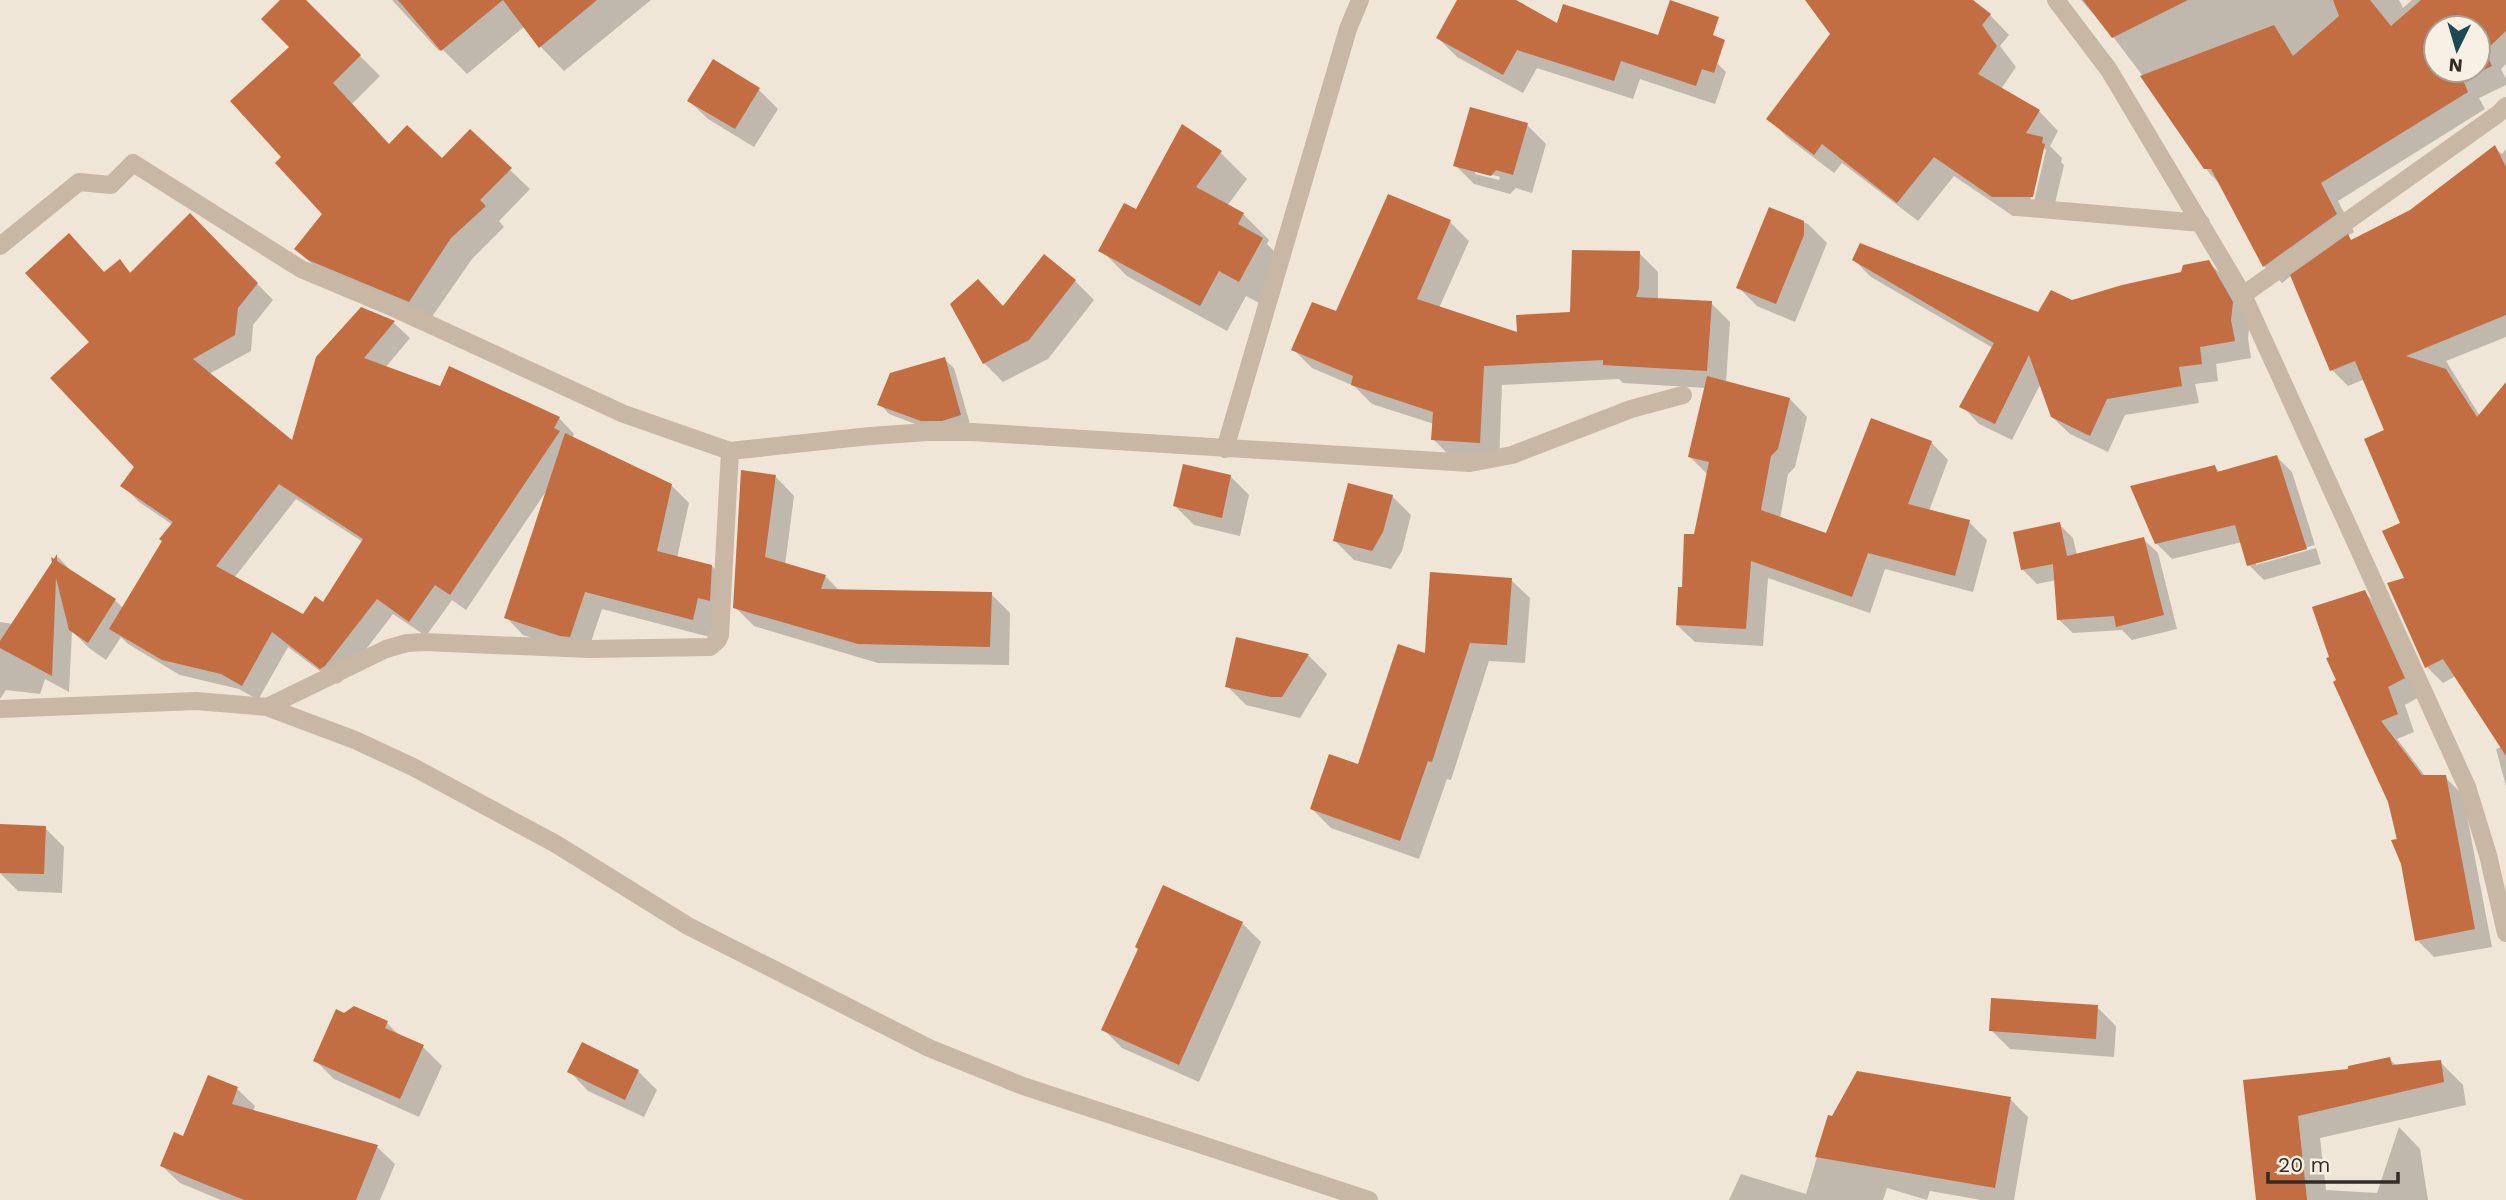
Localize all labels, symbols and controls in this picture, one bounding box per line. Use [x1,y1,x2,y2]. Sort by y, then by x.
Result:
north arrow [2422,14,2492,84]
text: N [2448,53,2464,78]
scale bar [2268,1140,2398,1184]
text: 20 m [2278,1152,2330,1177]

